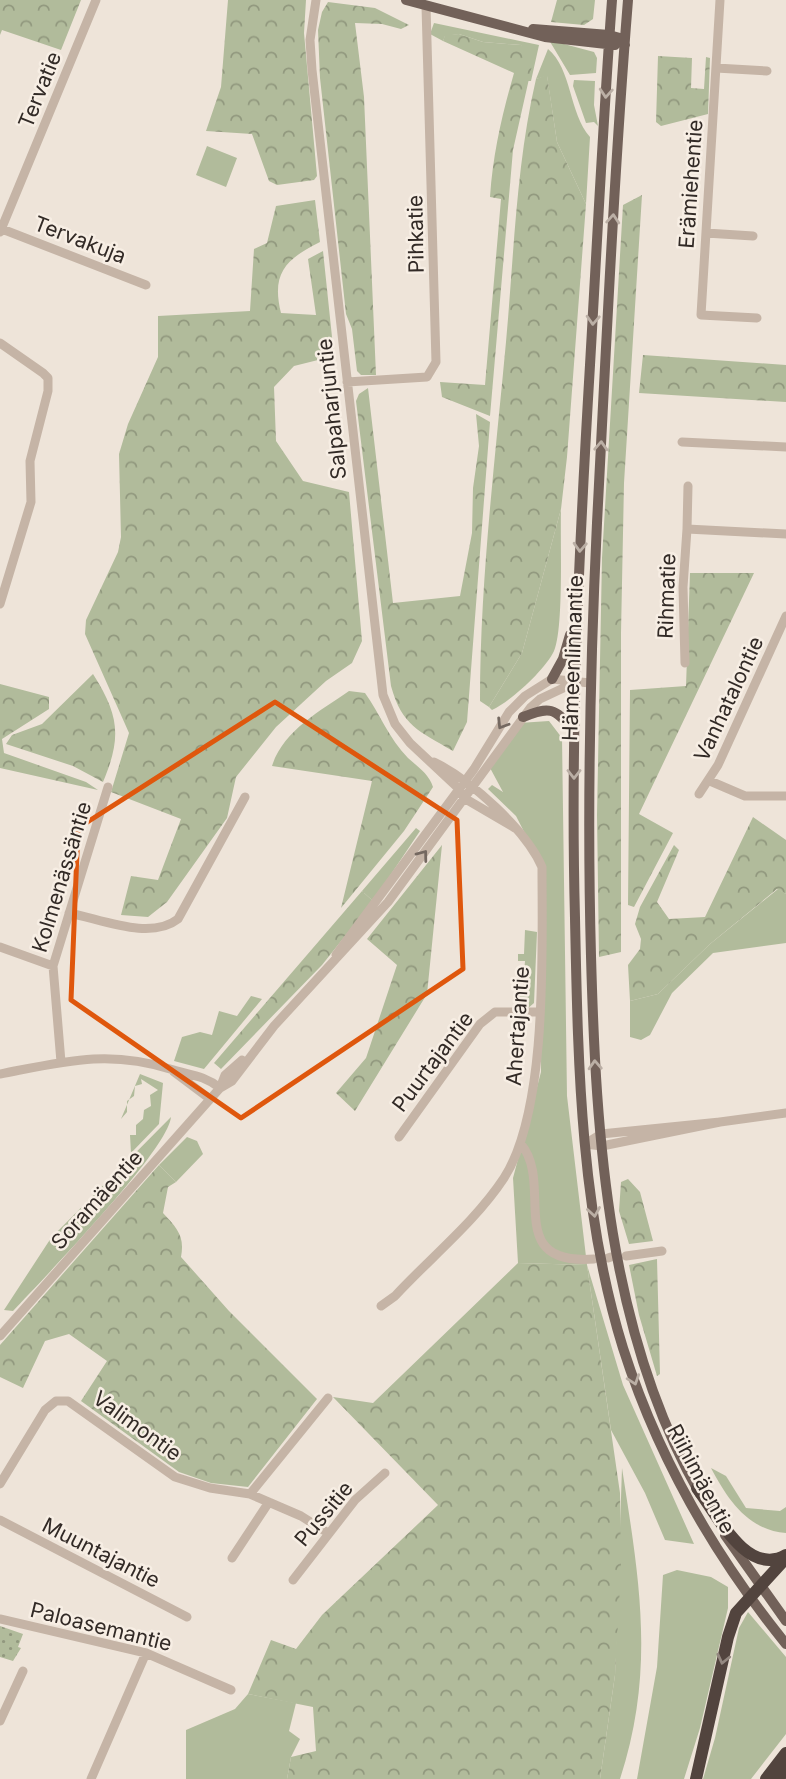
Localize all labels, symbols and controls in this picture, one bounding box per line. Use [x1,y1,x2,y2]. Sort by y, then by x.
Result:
street label: Tervatie [13,48,66,132]
one-way arrow [599,87,614,98]
street label: Erämiehentie [674,119,707,249]
street label: Pihkatie [402,195,429,273]
street label: Tervakuja [31,211,130,269]
one-way arrow [605,213,620,224]
one-way arrow [585,314,600,325]
street label: Salpaharjuntie [312,337,351,481]
one-way arrow [593,441,608,452]
one-way arrow [572,542,587,553]
street label: Rihmatie [653,553,680,639]
street label: Hämeenlinnantie [557,575,588,741]
street label: Vanhatalontie [689,632,768,765]
one-way arrow [498,716,511,729]
one-way arrow [566,769,582,780]
street label: Kolmenässäntie [27,798,96,955]
one-way arrow [415,850,427,863]
street label: Ahertajantie [501,965,534,1087]
street label: Puurtajantie [387,1007,478,1117]
one-way arrow [588,1060,603,1071]
street label: Soramäentie [46,1145,148,1254]
one-way arrow [586,1206,601,1218]
one-way arrow [626,1373,640,1385]
street label: Valimontie [88,1385,186,1466]
street label: Riihimäentie [662,1420,741,1538]
street label: Pussitie [289,1476,358,1551]
street label: Muuntajantie [38,1512,164,1593]
street label: Paloasemantie [28,1597,174,1656]
one-way arrow [716,1653,731,1665]

